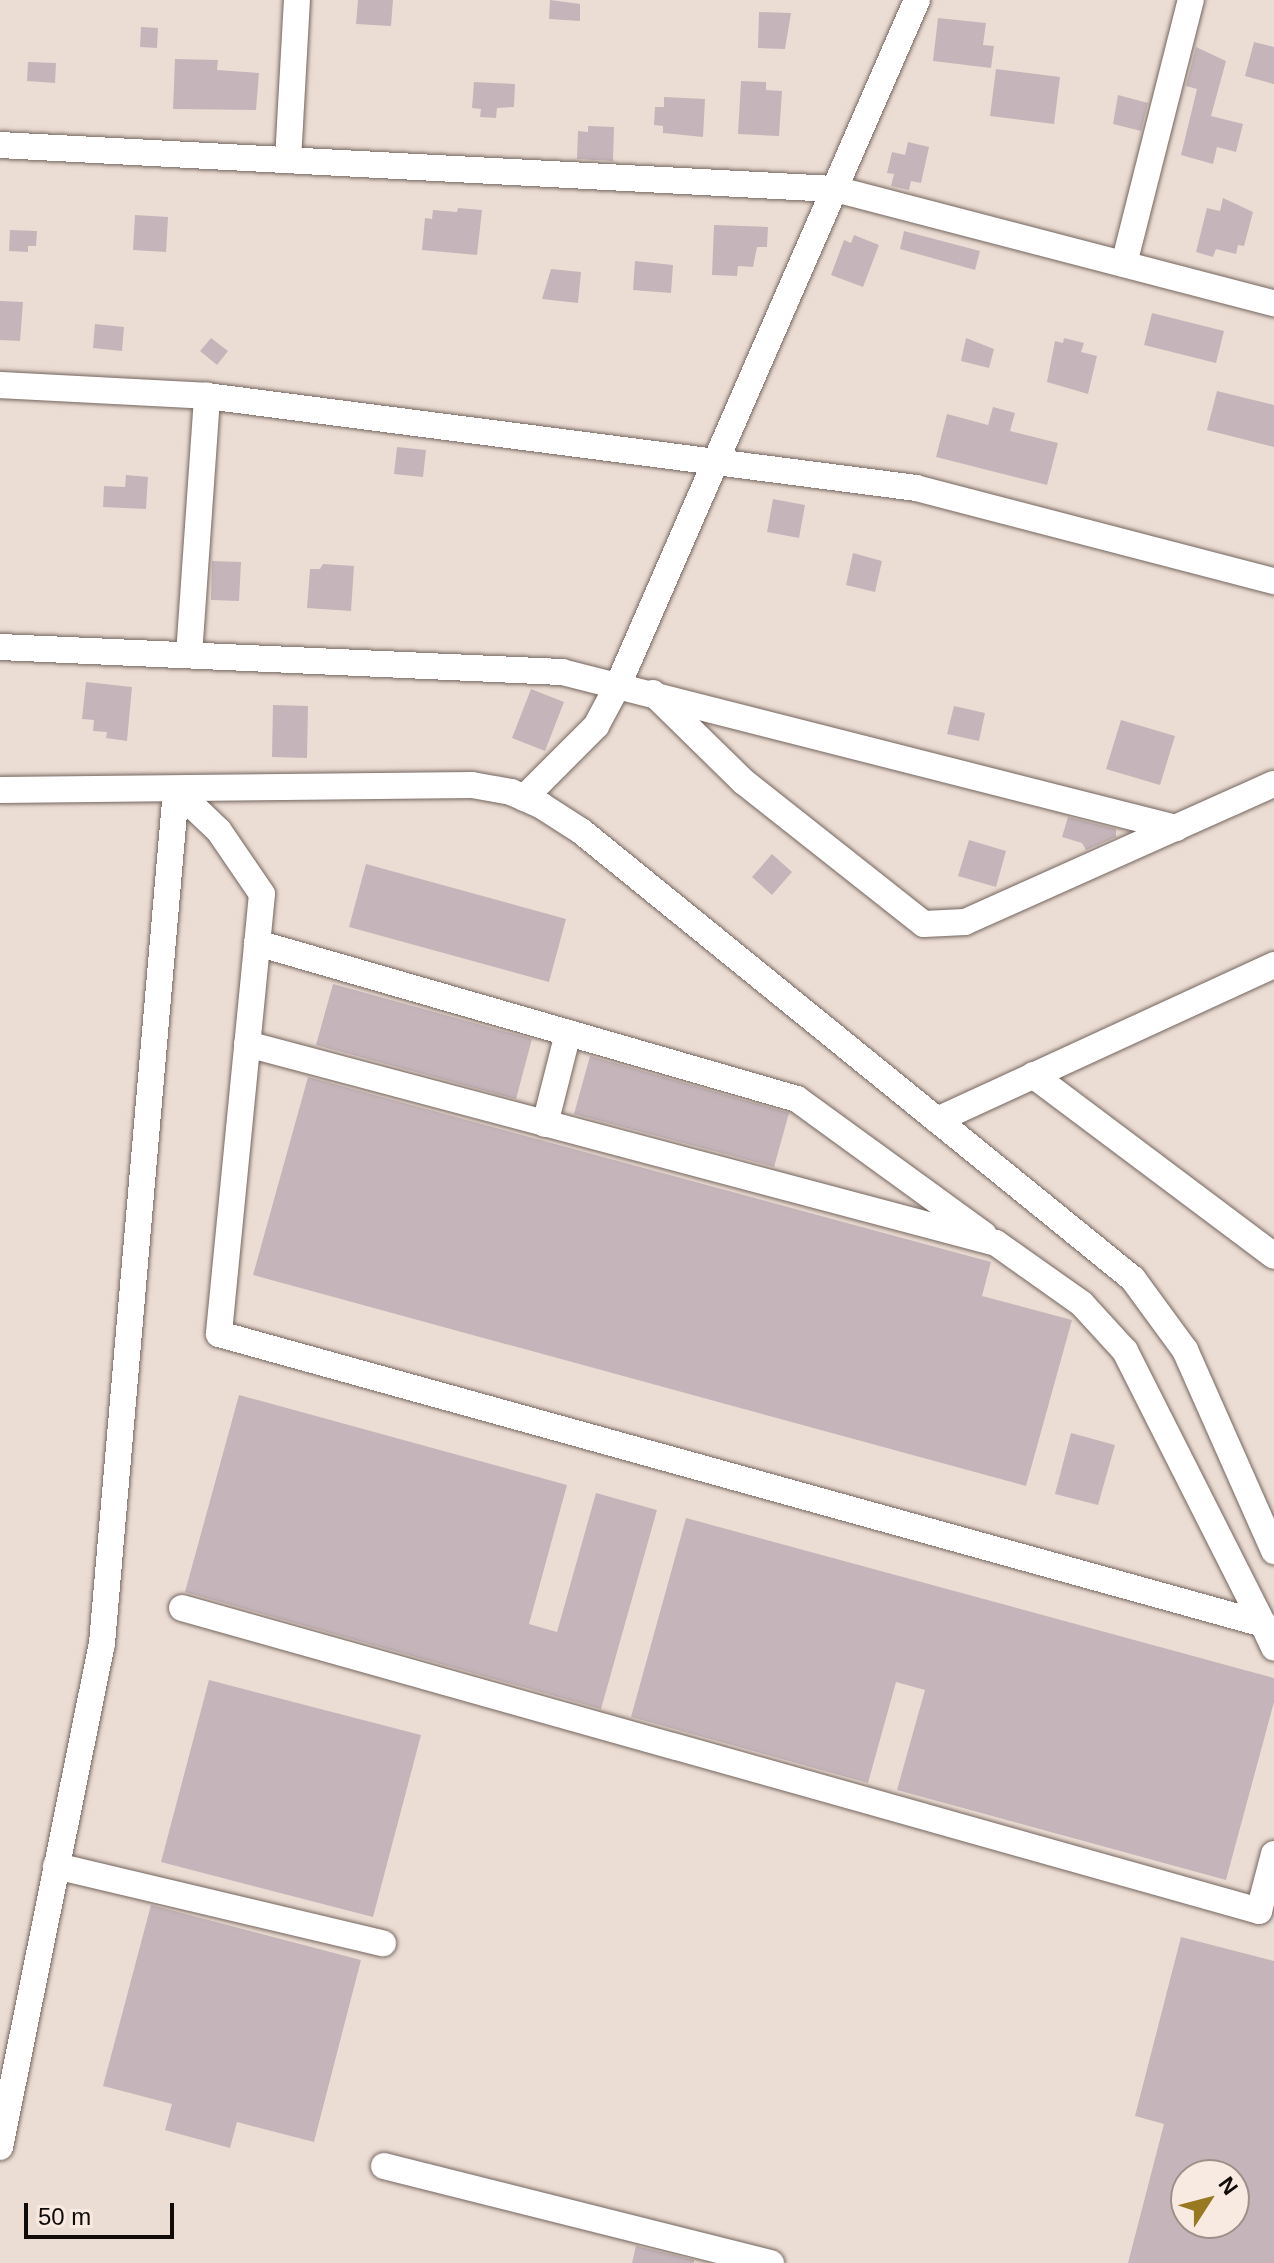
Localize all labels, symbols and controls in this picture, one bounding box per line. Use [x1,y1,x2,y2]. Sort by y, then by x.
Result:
north arrow [1170,2159,1250,2239]
text: N [1213,2172,1243,2200]
scale bar [28,2187,178,2237]
text: 50 m [38,2203,91,2230]

